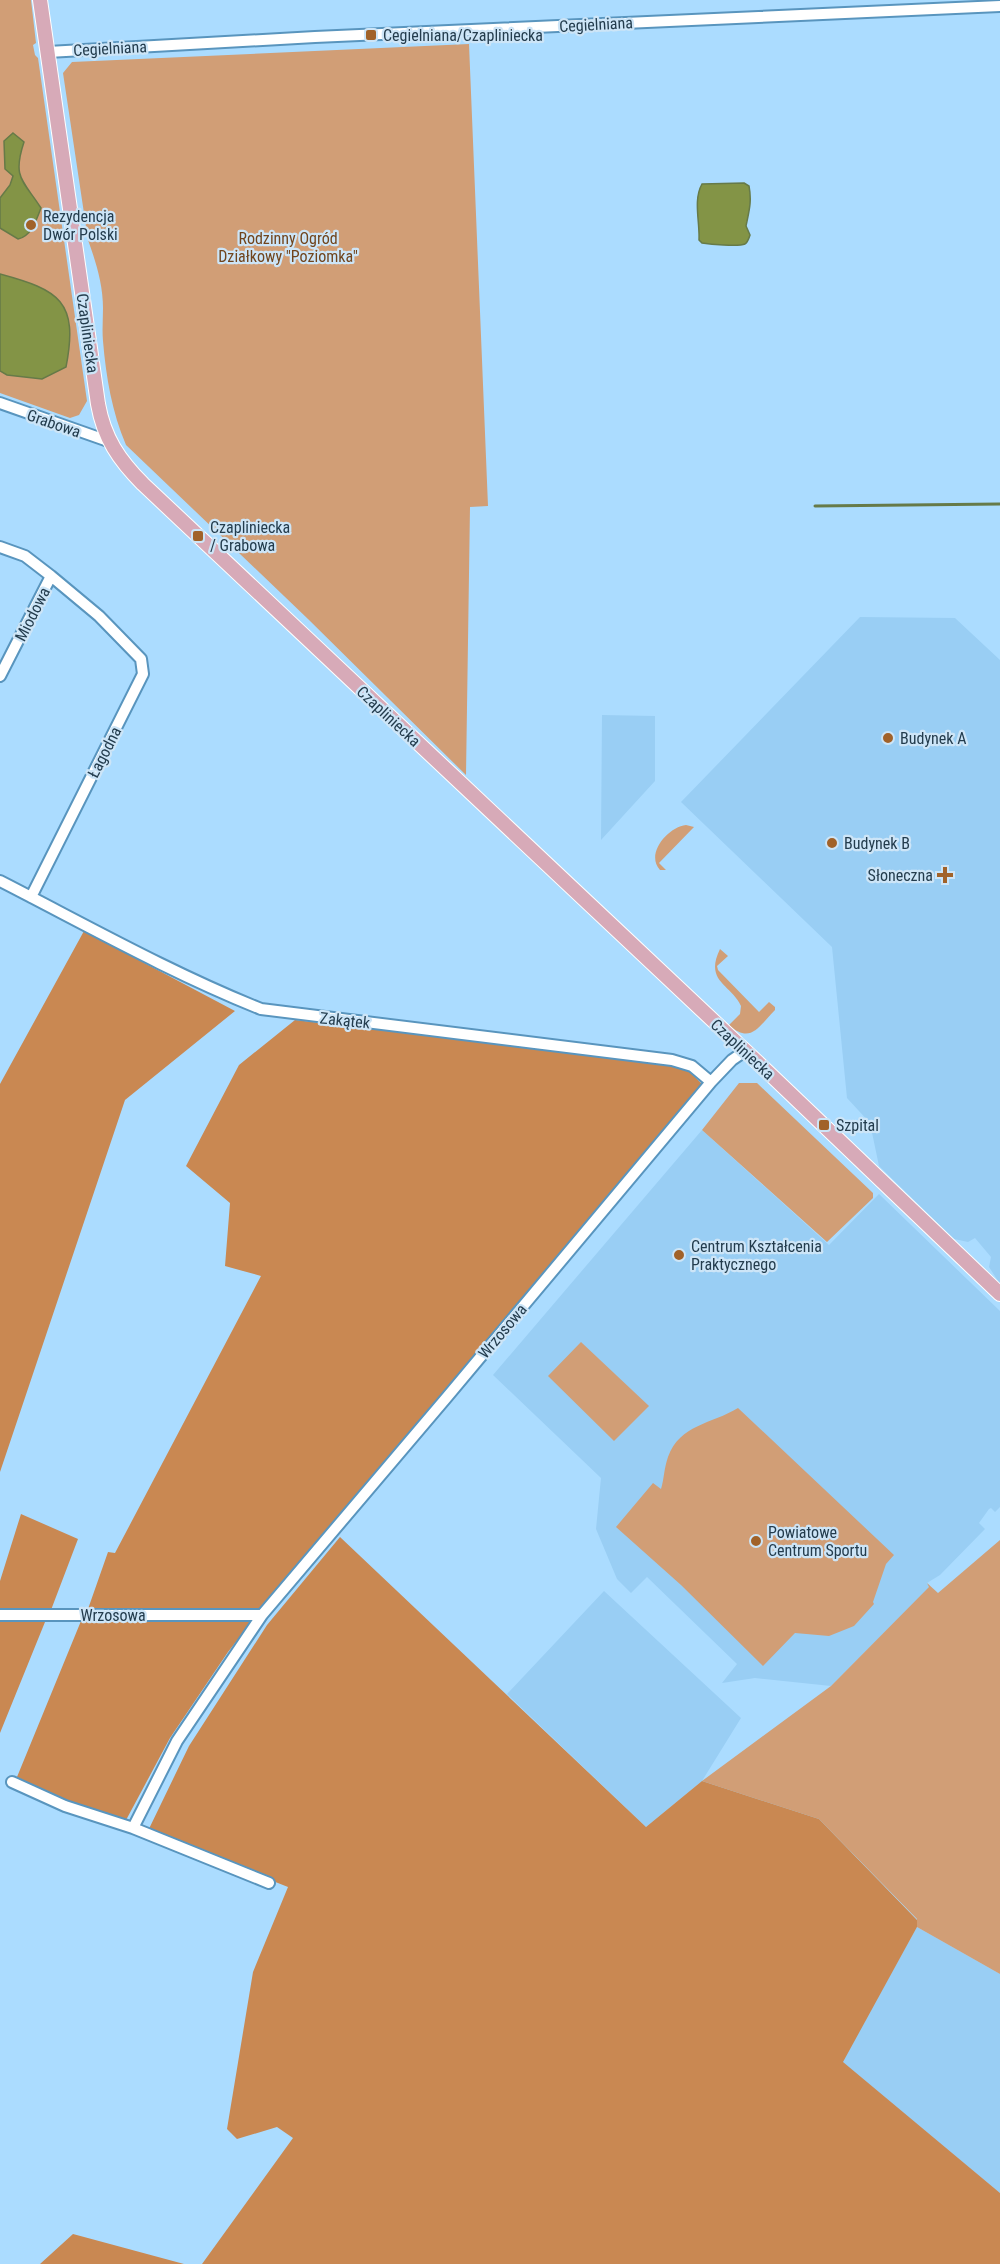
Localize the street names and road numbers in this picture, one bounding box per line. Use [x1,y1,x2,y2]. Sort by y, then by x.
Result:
street label: Cegielniana [559,13,633,36]
street label: Cegielniana [73,37,147,60]
street label: Czapliniecka [73,292,102,374]
street label: Grabowa [24,405,83,442]
street label: Miodowa [11,584,54,644]
street label: Czapliniecka [353,682,424,751]
street label: Łagodna [84,724,125,781]
street label: Zakątek [319,1008,372,1033]
street label: Czapliniecka [707,1015,778,1084]
street label: Wrzosowa [474,1300,531,1362]
street label: Wrzosowa [80,1606,146,1625]

